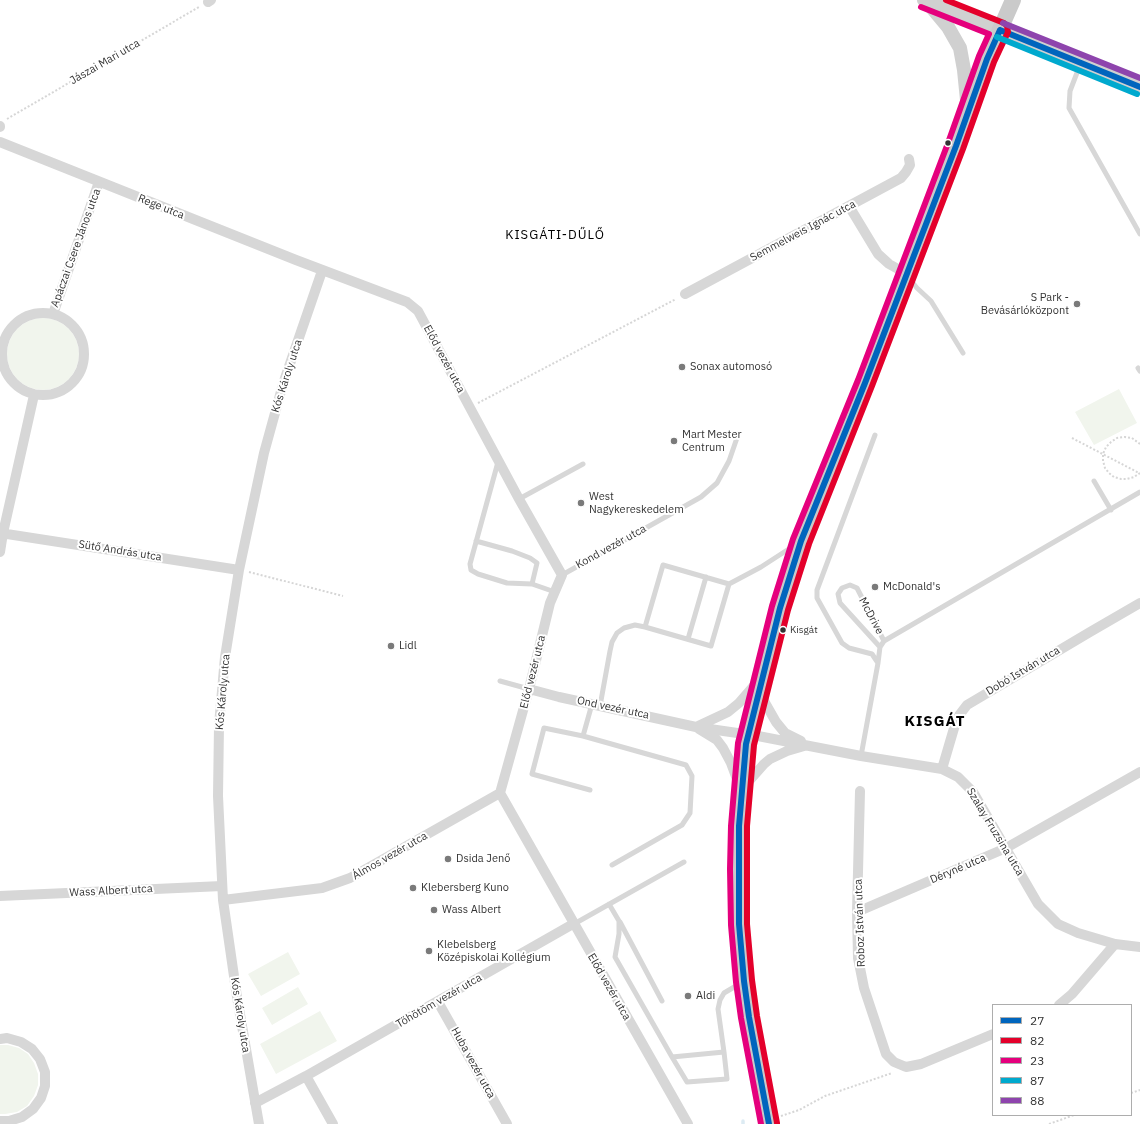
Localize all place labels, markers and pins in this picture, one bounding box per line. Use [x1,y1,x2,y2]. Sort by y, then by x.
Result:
unlabelled marker [943,138,953,148]
place label: S Park - Bevásárlóközpont [981,291,1069,317]
marker: S Park - Bevásárlóközpont [1072,299,1082,309]
place label: Sonax automosó [690,360,772,374]
marker: Sonax automosó [677,362,687,372]
place label: Mart Mester Centrum [682,428,741,454]
marker: Mart Mester Centrum [669,436,679,446]
place label: West Nagykereskedelem [589,490,684,516]
marker: West Nagykereskedelem [576,498,586,508]
place label: McDonald's [883,580,941,594]
marker: McDonald's [870,582,880,592]
place label: Kisgát [790,624,818,636]
marker: Kisgát [778,625,788,635]
place label: Lidl [399,639,417,653]
marker: Lidl [386,641,396,651]
place label: Dsida Jenő [456,852,510,866]
marker: Dsida Jenő [443,854,453,864]
place label: Klebersberg Kuno [421,881,509,895]
marker: Klebersberg Kuno [408,883,418,893]
place label: Wass Albert [442,903,501,917]
marker: Wass Albert [429,905,439,915]
place label: Klebelsberg Középiskolai Kollégium [437,938,551,964]
marker: Klebelsberg Középiskolai Kollégium [424,946,434,956]
place label: Aldi [696,989,715,1003]
marker: Aldi [683,991,693,1001]

